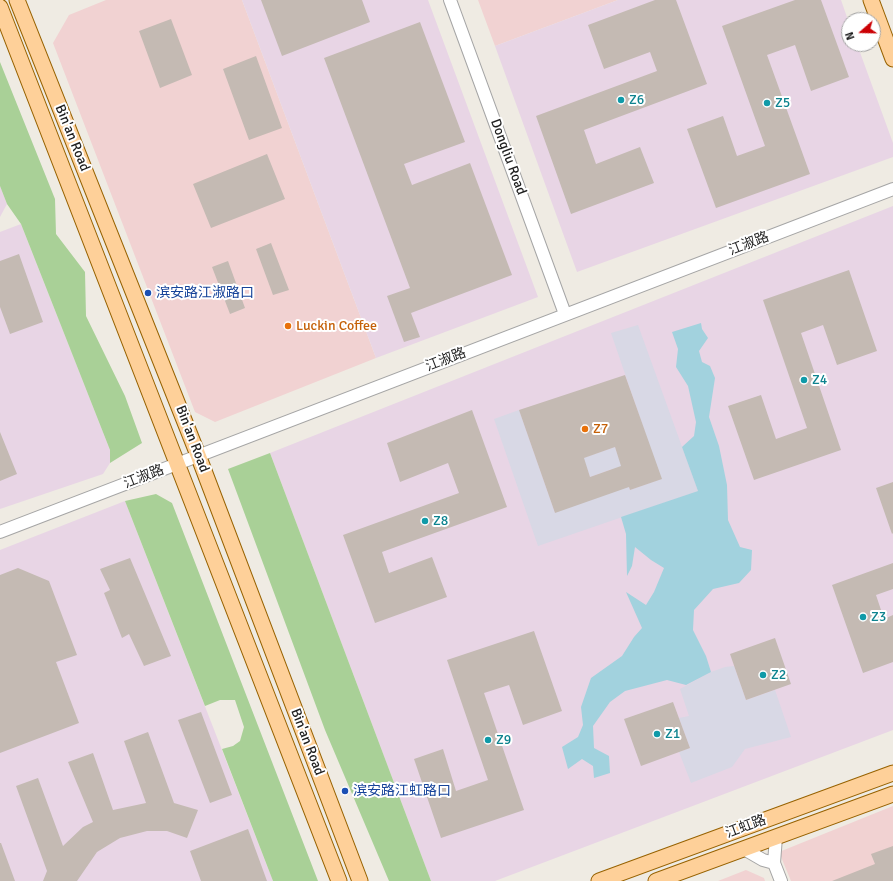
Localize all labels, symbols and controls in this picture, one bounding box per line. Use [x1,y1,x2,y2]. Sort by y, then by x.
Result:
north arrow [841,12,881,52]
text: N [843,30,858,42]
place label: Z6 [629,92,644,108]
marker: Z6 [616,95,626,105]
place label: Z5 [775,95,790,111]
marker: Z5 [762,98,772,108]
street label: Bin'an Road [51,102,93,174]
street label: Dongliu Road [486,117,530,197]
street label: 江淑路 [726,229,772,259]
place label: 滨安路江淑路口 [156,285,254,301]
marker: 滨安路江淑路口 [143,288,153,298]
place label: Luckin Coffee [296,318,377,334]
marker: Luckin Coffee [283,321,293,331]
street label: 江淑路 [423,345,469,375]
place label: Z4 [812,372,827,388]
marker: Z4 [799,375,809,385]
street label: Bin'an Road [172,403,212,475]
place label: Z7 [593,421,608,437]
marker: Z7 [580,424,590,434]
street label: 江淑路 [121,462,167,492]
place label: Z8 [433,513,448,529]
marker: Z8 [420,516,430,526]
place label: Z3 [871,609,886,625]
marker: Z3 [858,612,868,622]
place label: Z2 [771,667,786,683]
marker: Z2 [758,670,768,680]
street label: Bin'an Road [287,706,327,778]
place label: Z1 [665,726,680,742]
marker: Z1 [652,729,662,739]
place label: Z9 [496,732,511,748]
marker: Z9 [483,735,493,745]
place label: 滨安路江虹路口 [353,783,451,799]
marker: 滨安路江虹路口 [340,786,350,796]
street label: 江虹路 [723,812,769,842]

